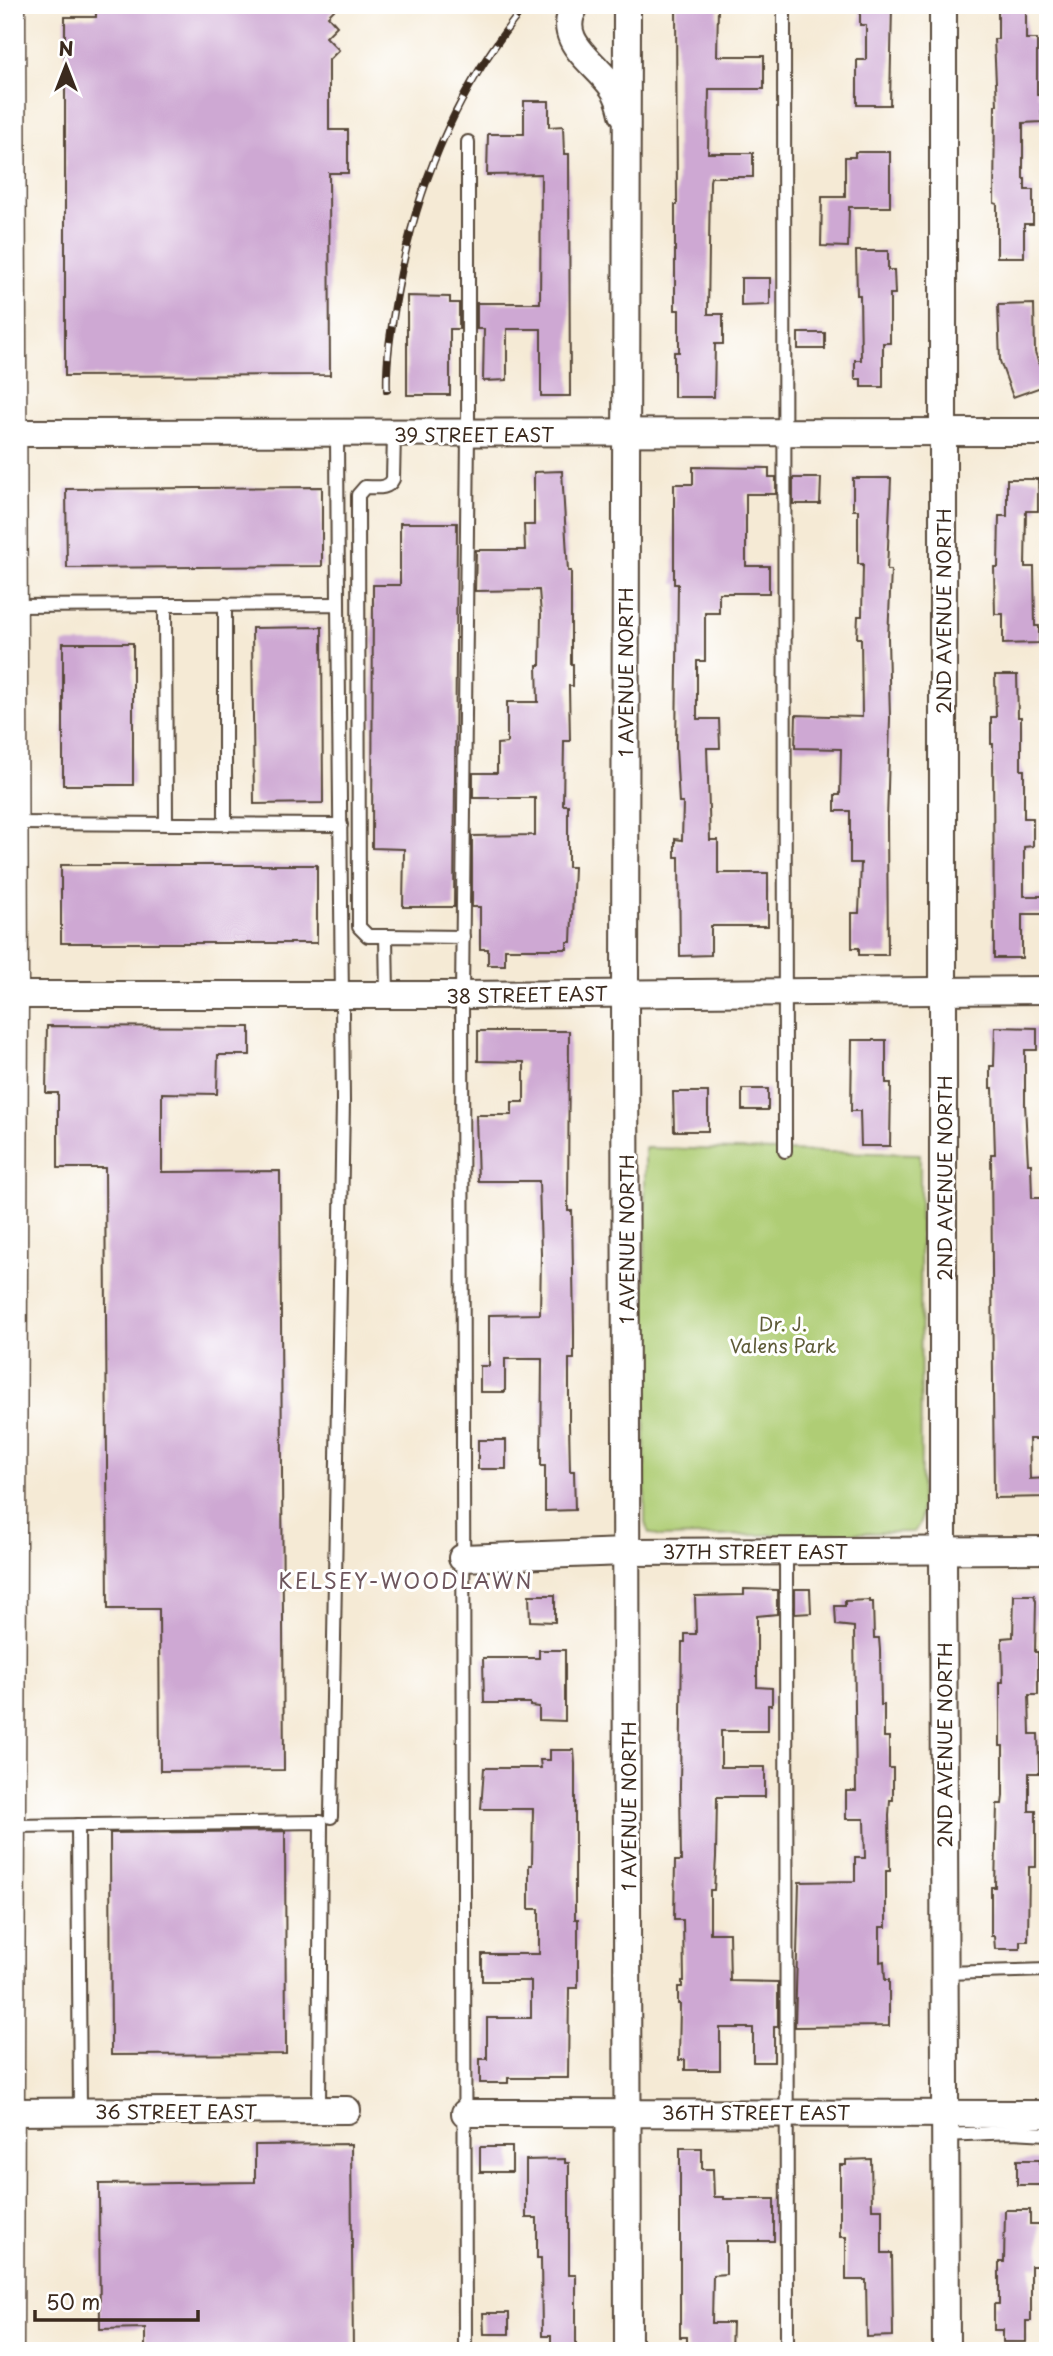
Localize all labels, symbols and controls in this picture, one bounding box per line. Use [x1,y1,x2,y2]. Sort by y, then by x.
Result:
north arrow [32,32,102,102]
text: N [58,34,74,62]
street label: 39 STREET EAST [394,420,554,448]
street label: 2ND AVENUE NORTH [929,508,957,714]
street label: 1 AVENUE NORTH [611,587,639,757]
street label: 38 STREET EAST [446,979,608,1009]
street label: 2ND AVENUE NORTH [930,1075,958,1281]
street label: 1 AVENUE NORTH [612,1154,640,1324]
park label: Dr. J. Valens Park [730,1309,837,1359]
street label: 37TH STREET EAST [662,1537,848,1565]
district label: KELSEY-WOODLAWN [278,1564,534,1596]
street label: 2ND AVENUE NORTH [930,1642,958,1848]
street label: 1 AVENUE NORTH [614,1721,642,1891]
street label: 36 STREET EAST [95,2097,257,2125]
street label: 36TH STREET EAST [662,2098,850,2126]
scale bar [35,2279,198,2323]
text: 50 m [46,2285,100,2317]

